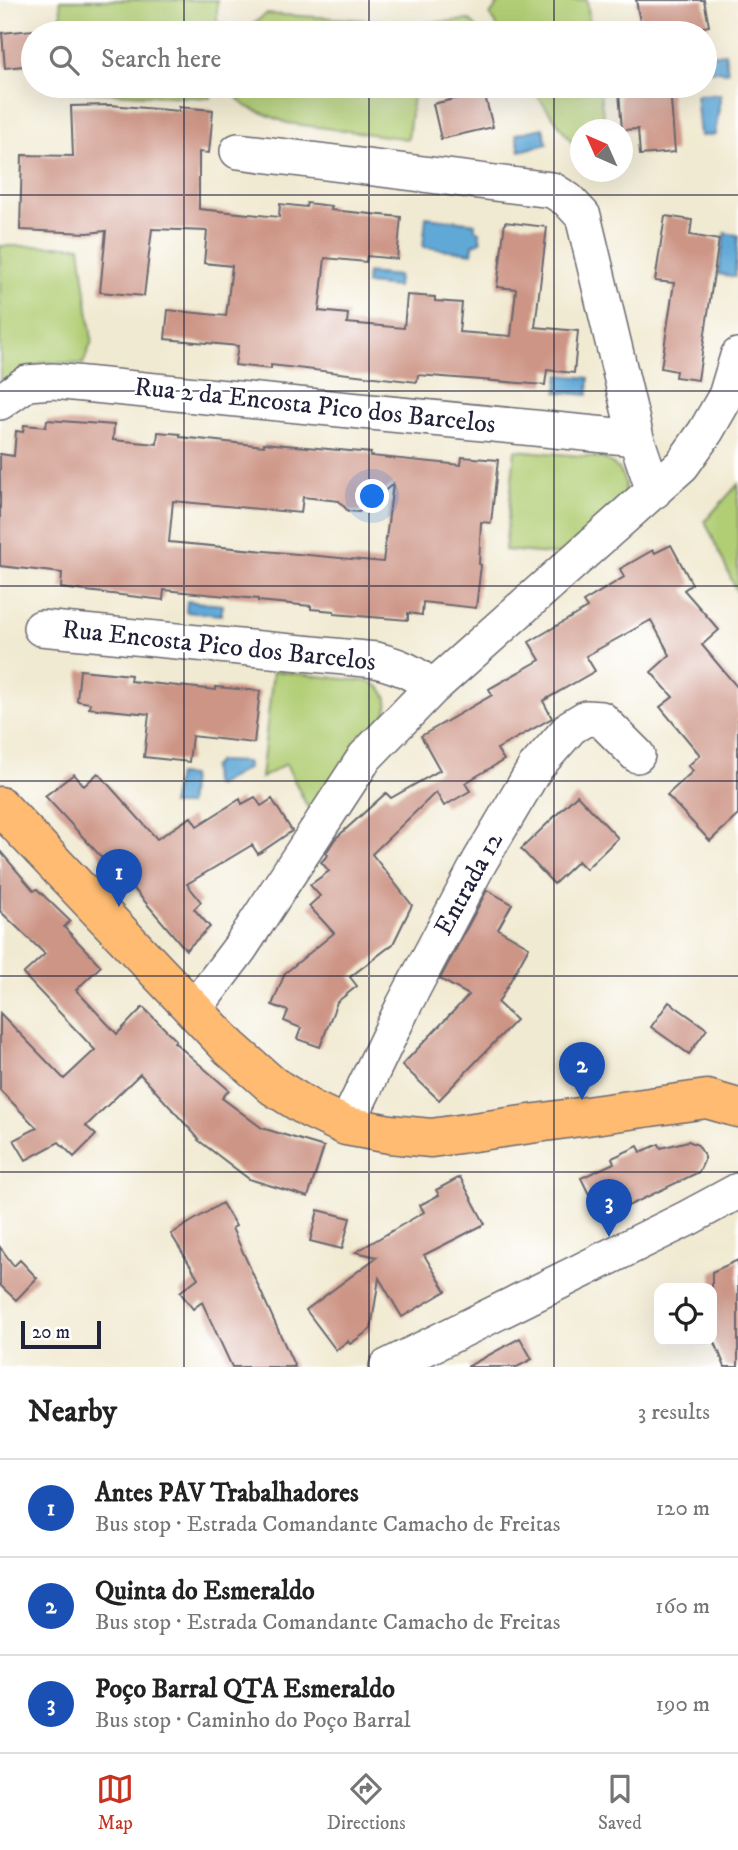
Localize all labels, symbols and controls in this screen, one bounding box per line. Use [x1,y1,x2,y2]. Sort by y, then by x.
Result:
search box [21,21,717,98]
icon: search [45,41,83,79]
text: Search here [101,43,221,76]
north arrow [570,119,633,182]
street label: Rua 2 da Encosta Pico dos Barcelos [133,371,497,441]
your location [355,479,389,513]
street label: Rua Encosta Pico dos Barcelos [61,613,377,679]
street label: Entrada 12 [427,826,511,941]
pin: 1 [96,849,142,907]
pin: 2 [559,1042,605,1100]
pin: 3 [586,1179,632,1237]
map controls [654,1283,717,1346]
button: locate [654,1283,717,1346]
scale bar [21,1318,102,1350]
text: 20 m [32,1321,70,1344]
text: Nearby [28,1394,117,1431]
text: 3 results [638,1398,710,1427]
text: Antes PAV Trabalhadores [95,1477,359,1510]
text: 1 [47,1494,55,1523]
text: 120 m [656,1494,710,1523]
text: Bus stop · Estrada Comandante Camacho de Freitas [95,1510,561,1539]
text: Quinta do Esmeraldo [95,1575,315,1608]
text: 2 [45,1592,57,1621]
text: 160 m [655,1592,710,1621]
text: Bus stop · Estrada Comandante Camacho de Freitas [95,1608,561,1637]
text: Poço Barral QTA Esmeraldo [95,1673,395,1706]
text: 3 [47,1690,55,1719]
text: 190 m [656,1690,710,1719]
text: Bus stop · Caminho do Poço Barral [95,1706,411,1735]
tab: Map [96,1770,134,1835]
tab: Directions [327,1770,406,1835]
tab: Saved [598,1770,642,1835]

